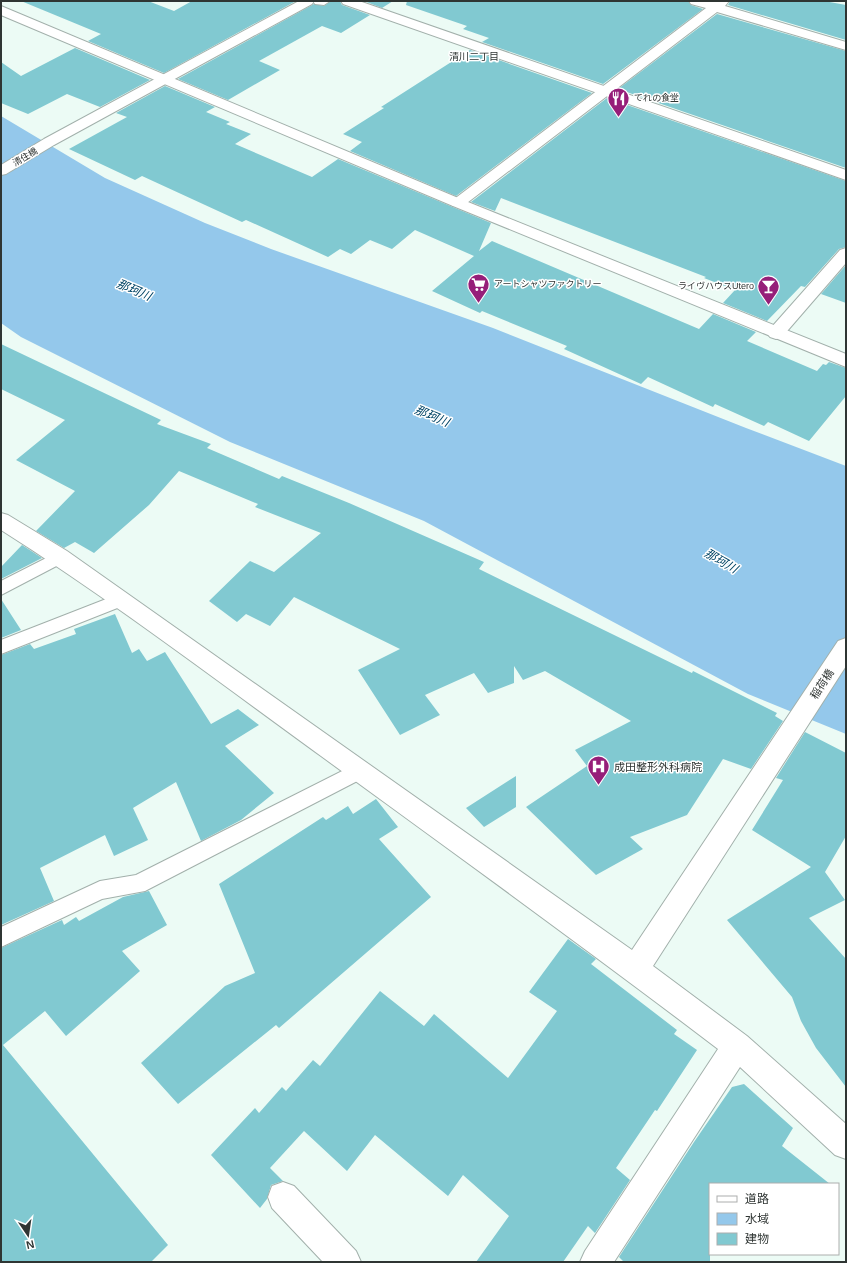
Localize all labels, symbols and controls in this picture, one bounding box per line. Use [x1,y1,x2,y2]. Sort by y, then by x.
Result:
district label: 清川二丁目 [449,51,499,62]
restaurant icon: てれの食堂 [606,85,632,118]
place label: てれの食堂 [634,93,679,103]
street label: 清住橋 [11,146,39,168]
supermarket icon: アートシャツファクトリー [465,271,491,304]
bar icon: ライヴハウスUtero [756,273,782,306]
water label: 那珂川 [115,277,155,304]
place label: アートシャツファクトリー [494,279,601,289]
place label: ライヴハウスUtero [678,281,754,291]
water label: 那珂川 [413,403,453,430]
water label: 那珂川 [702,546,742,577]
street label: 稲荷橋 [808,667,836,701]
hospital icon: 成田整形外科病院 [586,754,612,787]
place label: 成田整形外科病院 [614,761,702,773]
legend [709,1183,839,1255]
text: 道路 [745,1192,769,1206]
text: 水域 [745,1212,769,1226]
north arrow [8,1215,48,1255]
text: 建物 [745,1232,769,1246]
text: N [25,1238,35,1251]

